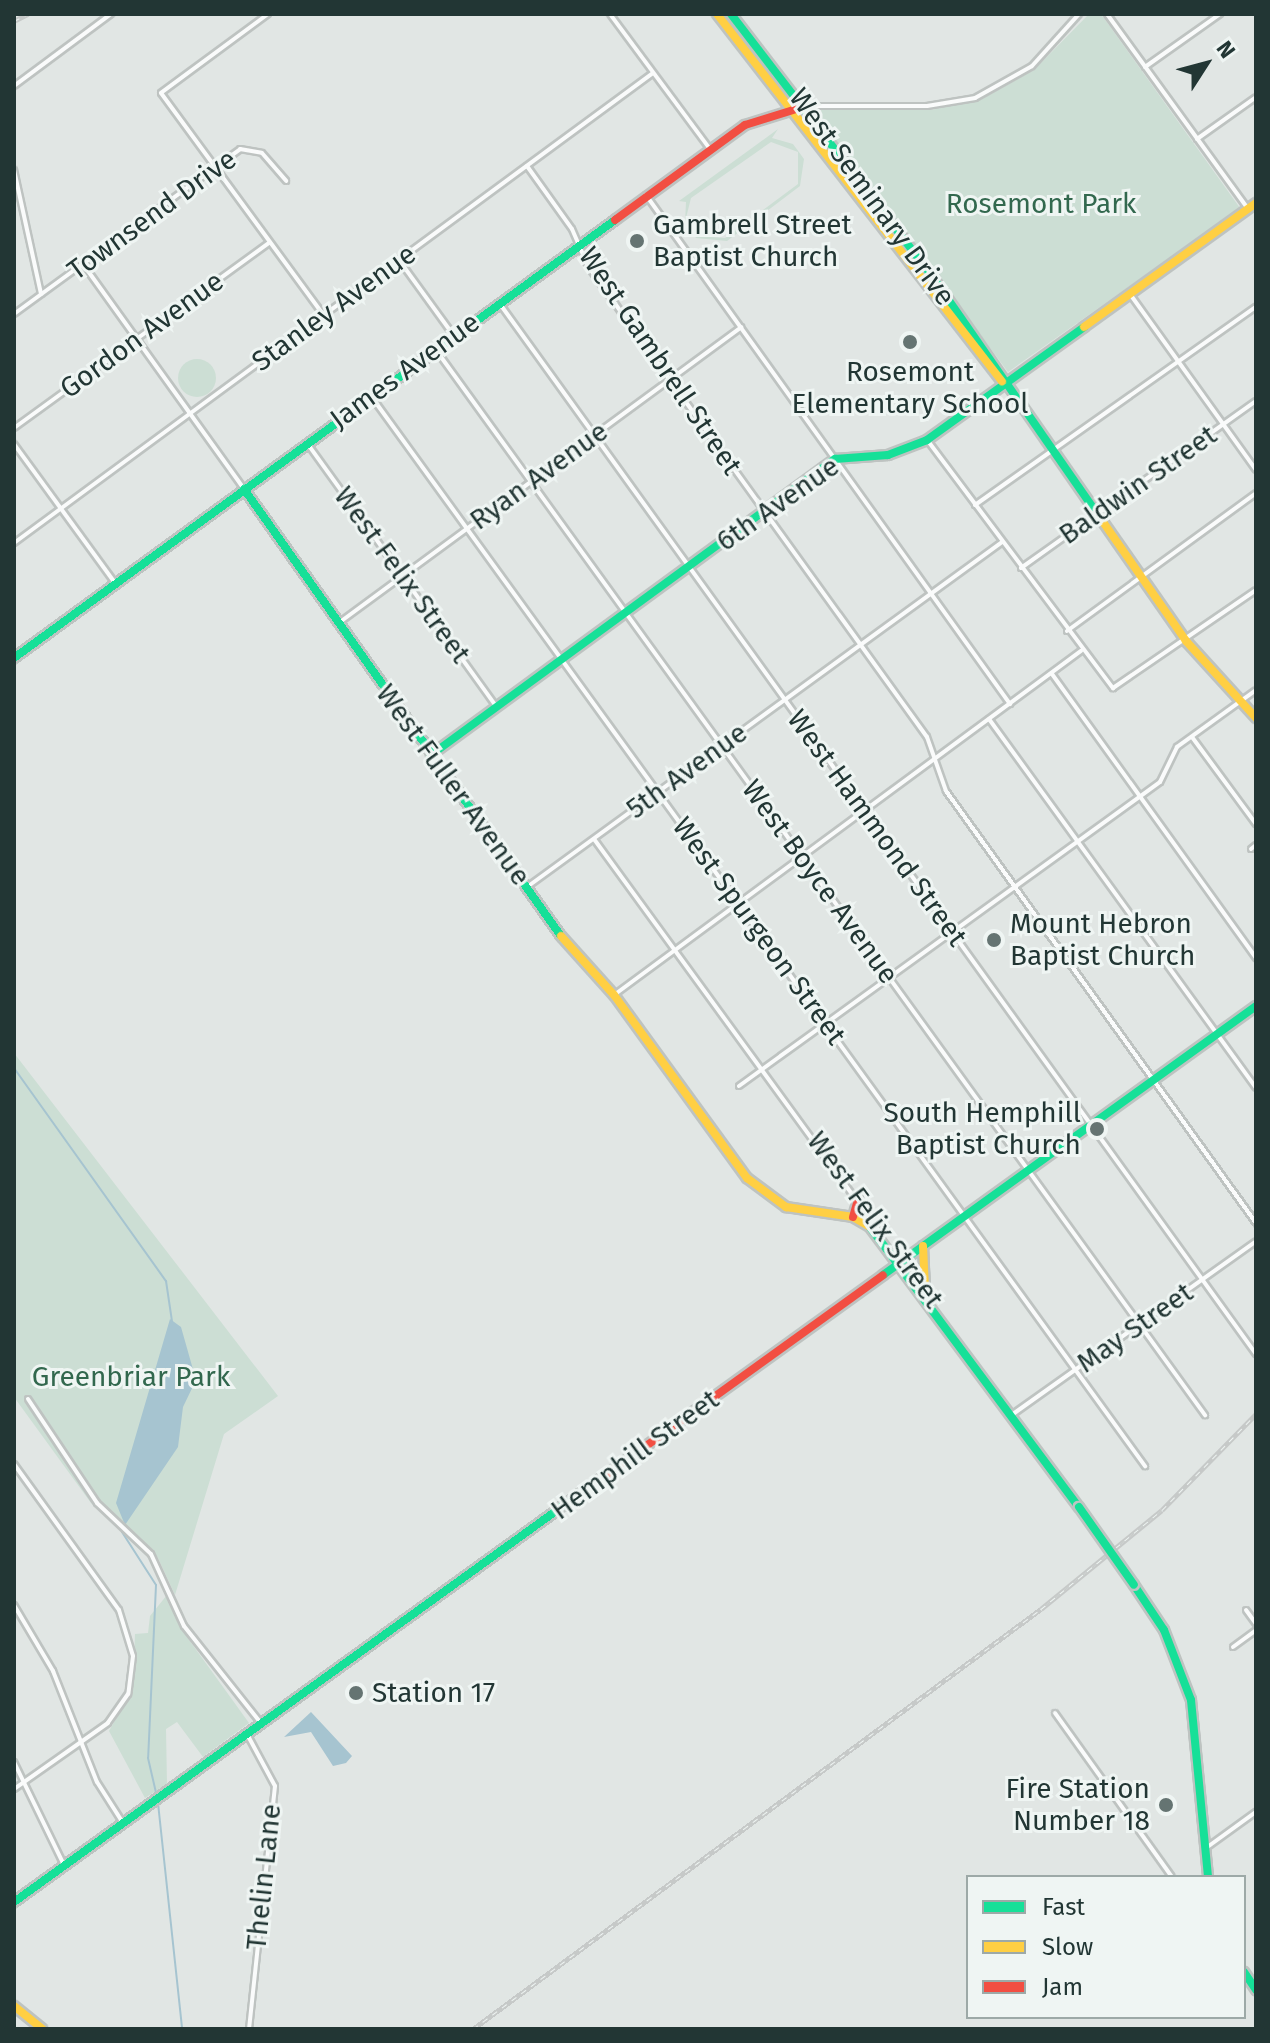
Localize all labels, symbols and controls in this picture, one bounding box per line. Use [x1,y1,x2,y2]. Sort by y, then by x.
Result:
north arrow [1166,24,1246,104]
text: N [1211,36,1241,63]
street label: West Seminary Drive [782,82,962,312]
street label: Townsend Drive [61,143,243,287]
park label: Rosemont Park [946,187,1136,221]
place label: Gambrell Street Baptist Church [653,208,852,274]
marker: Gambrell Street Baptist Church [628,232,646,250]
street label: Stanley Avenue [246,237,422,379]
street label: West Gambrell Street [571,241,749,481]
street label: Gordon Avenue [54,264,230,406]
street label: James Avenue [324,306,486,436]
marker: Rosemont Elementary School [901,333,919,351]
place label: Rosemont Elementary School [792,355,1028,421]
street label: Ryan Avenue [463,415,615,537]
street label: Baldwin Street [1053,418,1223,552]
street label: 6th Avenue [710,450,846,558]
street label: West Felix Street [327,480,477,670]
street label: West Fuller Avenue [369,678,537,892]
street label: West Hammond Street [780,703,974,953]
street label: 5th Avenue [620,716,754,826]
street label: West Boyce Avenue [735,773,905,991]
street label: West Spurgeon Street [665,811,853,1051]
place label: Mount Hebron Baptist Church [1010,907,1195,973]
marker: Mount Hebron Baptist Church [985,931,1003,949]
place label: South Hemphill Baptist Church [884,1096,1081,1162]
marker: South Hemphill Baptist Church [1088,1120,1106,1138]
street label: West Felix Street [800,1125,950,1315]
street label: May Street [1071,1276,1199,1380]
park label: Greenbriar Park [32,1360,230,1394]
street label: Hemphill Street [545,1383,725,1527]
place label: Station 17 [372,1676,495,1710]
marker: Station 17 [347,1684,365,1702]
place label: Fire Station Number 18 [1006,1772,1150,1838]
marker: Fire Station Number 18 [1157,1796,1175,1814]
street label: Thelin Lane [240,1802,288,1952]
legend [966,1875,1246,2019]
text: Fast [1042,1893,1085,1921]
text: Slow [1042,1933,1093,1961]
text: Jam [1042,1973,1083,2001]

